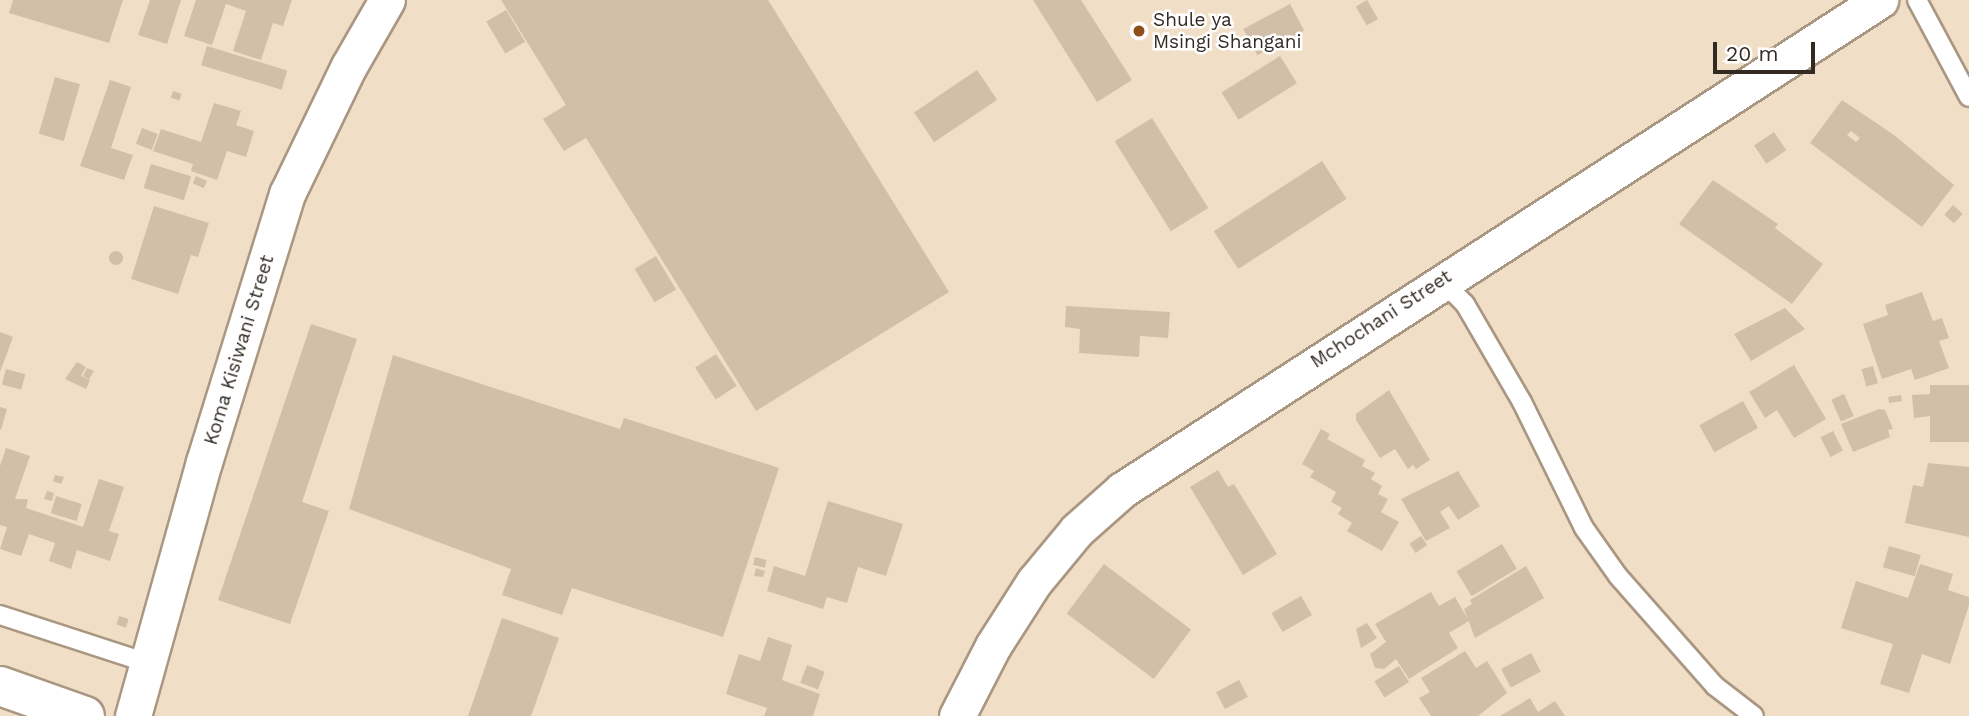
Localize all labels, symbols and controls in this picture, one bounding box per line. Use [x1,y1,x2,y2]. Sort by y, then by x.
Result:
place label: Shule ya Msingi Shangani [1153,9,1302,53]
marker: Shule ya Msingi Shangani [1131,23,1147,39]
scale bar [1717,28,1818,72]
text: 20 m [1726,41,1778,66]
street label: Koma Kisiwani Street [199,252,279,448]
street label: Mchochani Street [1306,265,1456,373]

